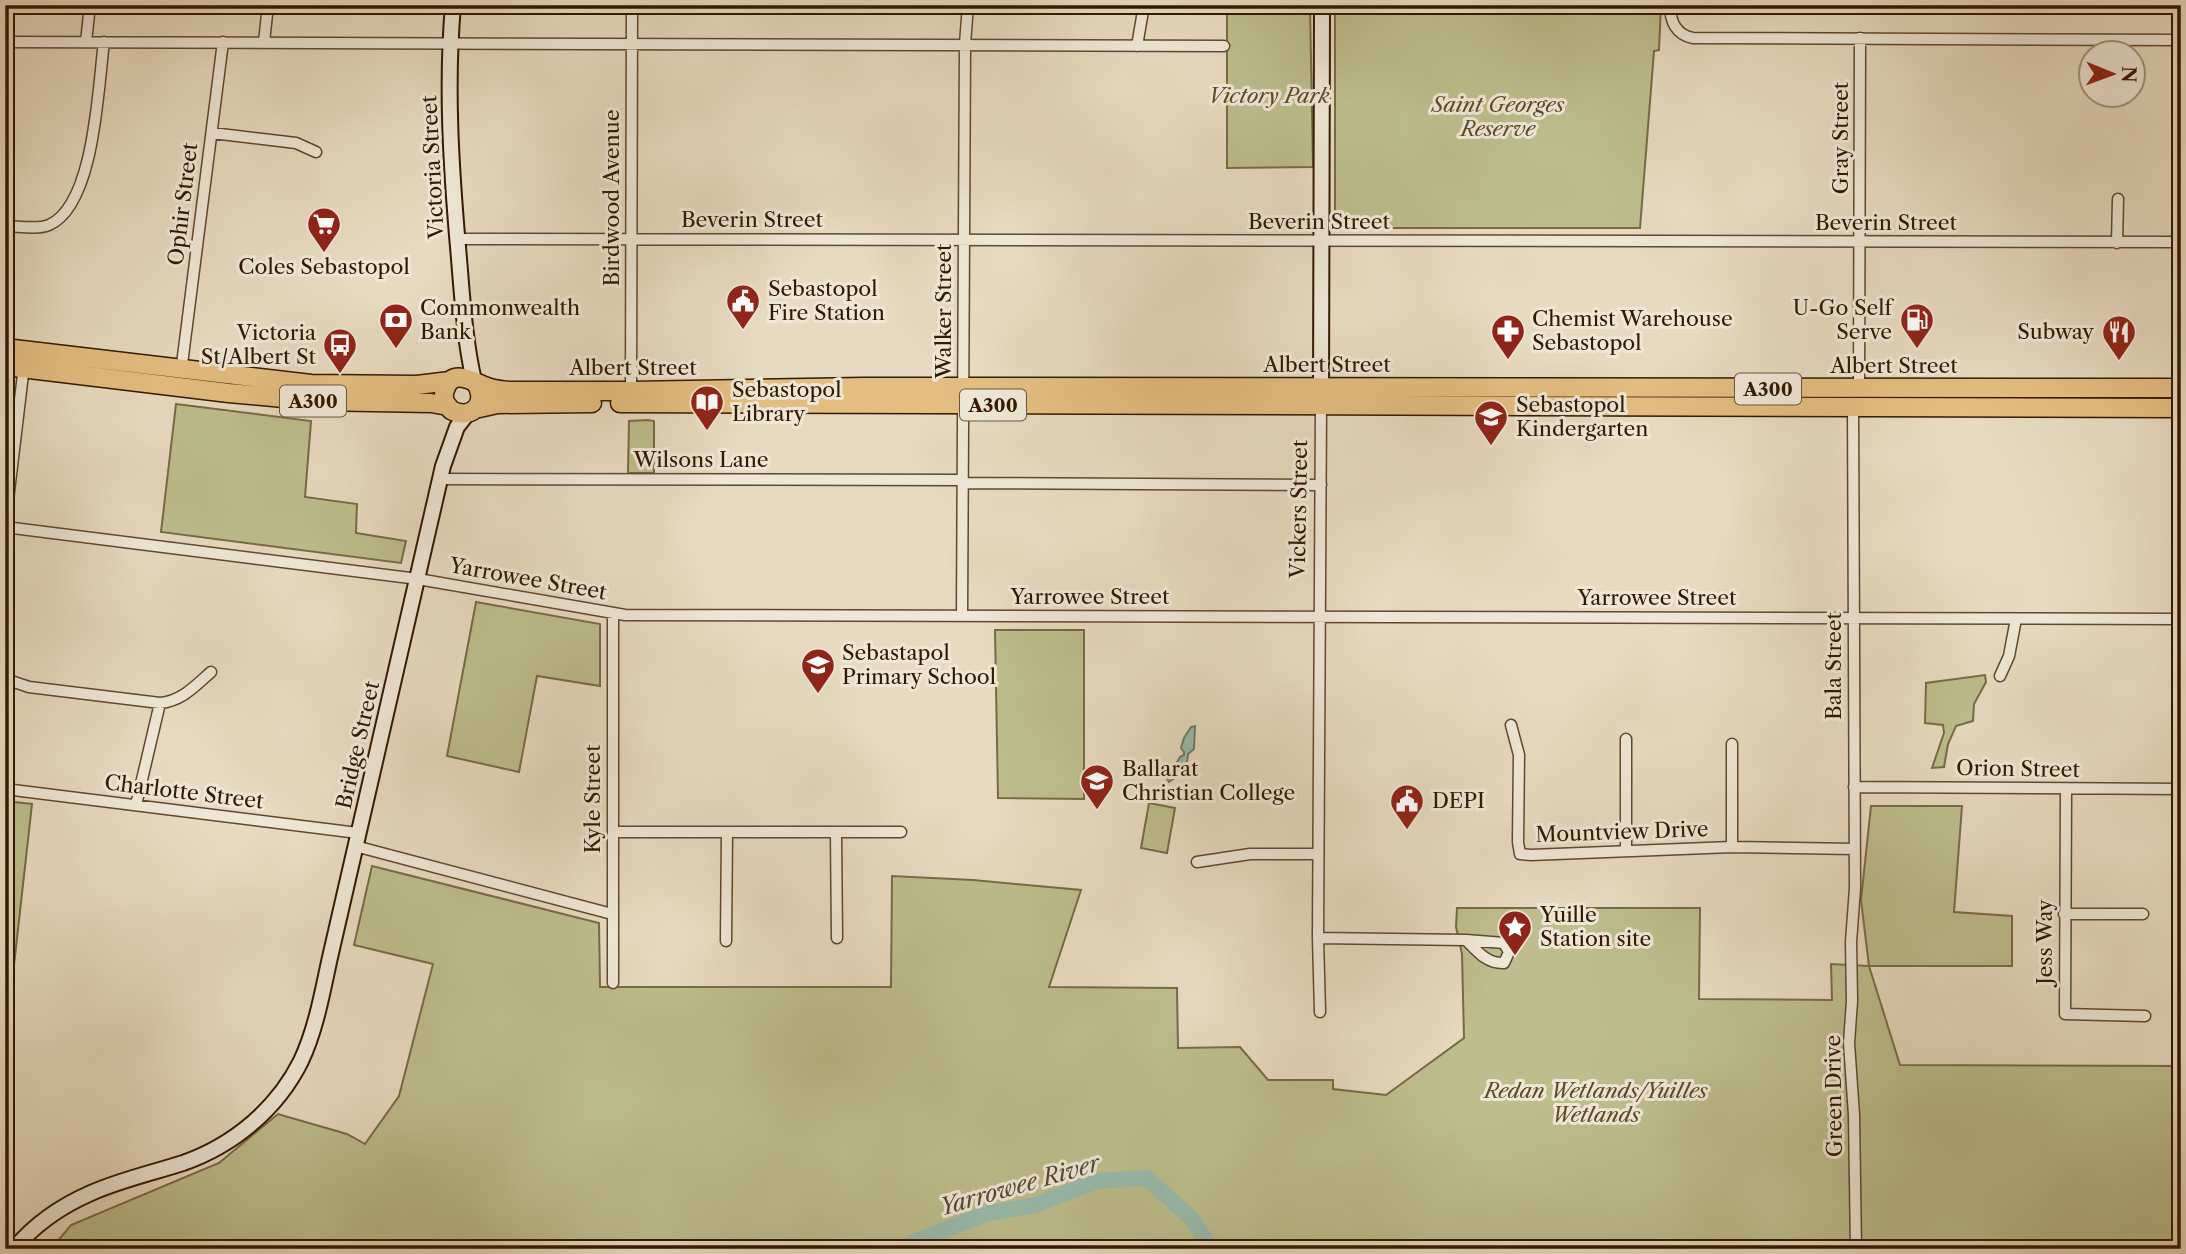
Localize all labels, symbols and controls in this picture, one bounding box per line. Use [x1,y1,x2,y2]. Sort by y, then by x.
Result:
north arrow [2078,38,2148,108]
text: N [2117,66,2140,83]
street label: Gray Street [1828,81,1853,194]
park label: Victory Park [1208,83,1330,108]
park label: Saint Georges Reserve [1430,92,1565,141]
street label: Victoria Street [416,94,449,241]
street label: Birdwood Avenue [599,110,624,286]
street label: Ophir Street [163,141,203,267]
supermarket icon: Coles Sebastopol [305,205,343,254]
street label: Beverin Street [681,207,824,232]
street label: Beverin Street [1248,209,1391,234]
street label: Beverin Street [1815,210,1958,235]
street label: Walker Street [931,243,956,380]
place label: Coles Sebastopol [238,254,410,279]
place label: Sebastopol Fire Station [768,276,885,325]
public building icon: Sebastopol Fire Station [724,282,762,331]
place label: Commonwealth Bank [420,295,580,344]
place label: U-Go Self Serve [1793,295,1894,344]
bank icon: Commonwealth Bank [377,301,415,350]
fuel station icon: U-Go Self Serve [1898,301,1936,350]
place label: Chemist Warehouse Sebastopol [1532,306,1733,355]
pharmacy icon: Chemist Warehouse Sebastopol [1489,312,1527,361]
restaurant icon: Subway [2100,313,2138,362]
place label: Subway [2017,319,2094,344]
place label: Victoria St/Albert St [201,320,317,369]
bus stop icon: Victoria St/Albert St [321,326,359,375]
street label: Albert Street [1262,352,1391,377]
street label: Albert Street [1829,353,1958,378]
street label: Albert Street [568,355,697,380]
road number: A300 [1735,374,1801,404]
place label: Sebastopol Library [732,377,841,426]
library icon: Sebastopol Library [688,383,726,432]
road number: A300 [280,386,346,416]
road number: A300 [960,390,1026,420]
place label: Sebastopol Kindergarten [1516,392,1648,441]
school or university icon: Sebastopol Kindergarten [1472,398,1510,447]
street label: Vickers Street [1285,439,1312,580]
street label: Wilsons Lane [632,447,769,472]
street label: Yarrowee Street [447,552,609,605]
street label: Yarrowee Street [1009,584,1170,609]
street label: Yarrowee Street [1576,585,1737,610]
street label: Bala Street [1821,611,1846,720]
place label: Sebastapol Primary School [842,640,996,689]
school or university icon: Sebastapol Primary School [799,646,837,695]
street label: Bridge Street [331,678,384,811]
street label: Kyle Street [580,744,605,854]
street label: Orion Street [1956,755,2081,782]
place label: Ballarat Christian College [1122,756,1295,805]
school or university icon: Ballarat Christian College [1078,762,1116,811]
street label: Charlotte Street [103,769,266,814]
public building icon: DEPI [1388,782,1426,831]
place label: DEPI [1432,788,1485,813]
street label: Mountview Drive [1535,816,1709,847]
street label: Jess Way [2032,899,2057,988]
place label: Yuille Station site [1539,902,1651,951]
place icon: Yuille Station site [1496,908,1534,957]
street label: Green Drive [1820,1035,1847,1157]
park label: Redan Wetlands/Yuilles Wetlands [1482,1078,1709,1127]
water label: Yarrowee River [937,1148,1105,1221]

